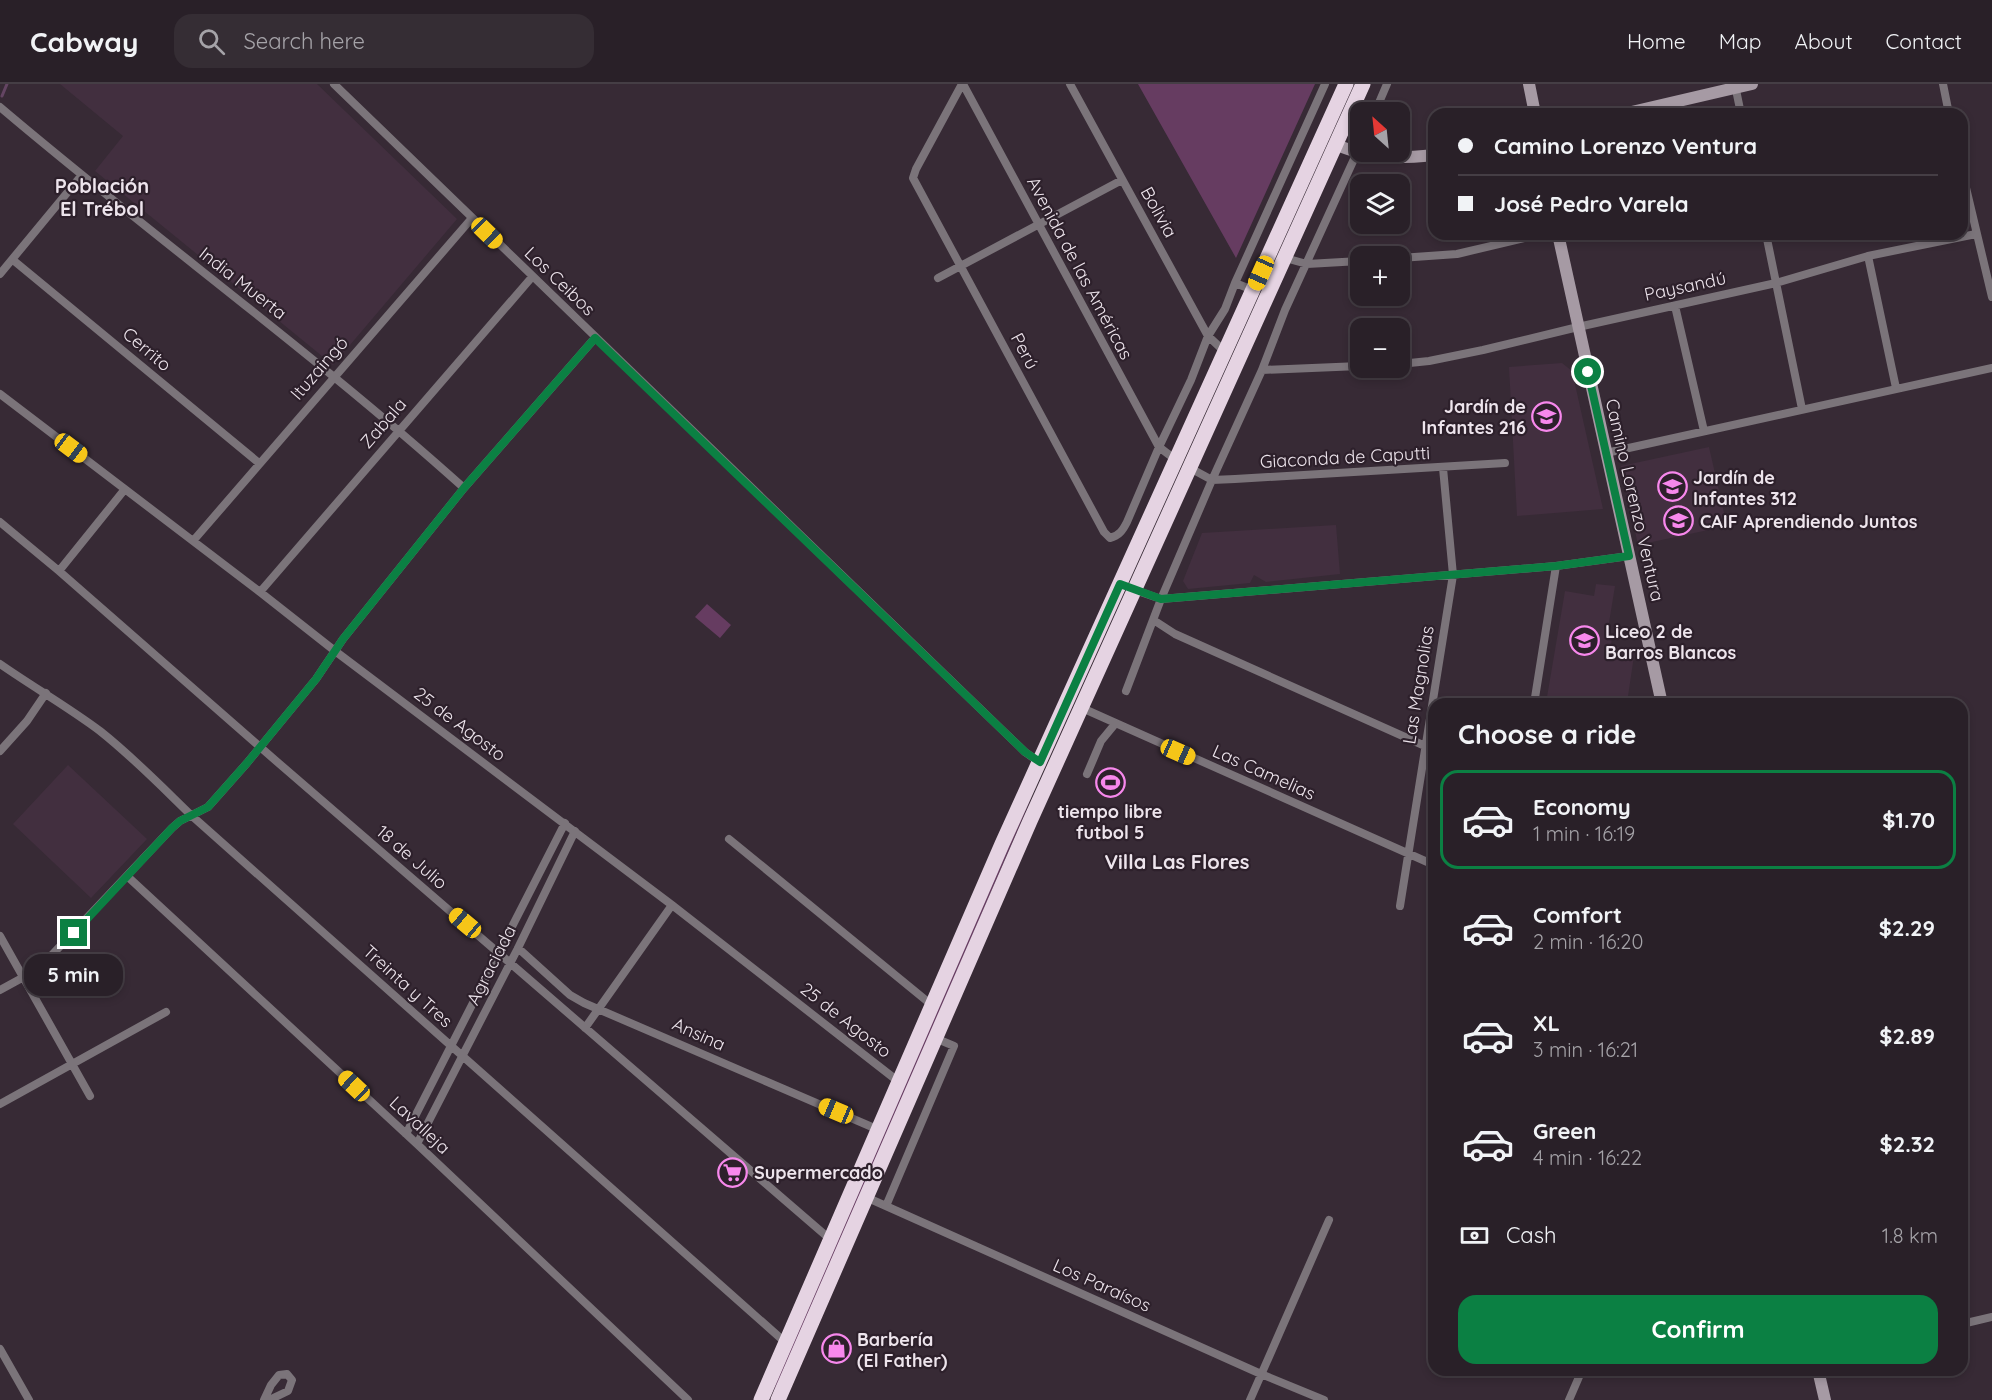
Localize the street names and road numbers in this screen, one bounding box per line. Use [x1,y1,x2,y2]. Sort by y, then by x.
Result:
street label: Avenida de las Américas [1022,173,1138,363]
street label: Bolivia [1136,182,1182,242]
street label: India Muerta [195,242,291,324]
street label: Los Ceibos [520,242,600,320]
street label: Paysandú [1642,266,1728,306]
street label: Cerrito [118,322,176,376]
street label: Perú [1006,329,1044,373]
street label: Ituzaingó [285,331,353,405]
street label: Zabala [355,393,411,453]
street label: Camino Lorenzo Ventura [1601,397,1669,603]
street label: Giaconda de Caputti [1259,441,1431,473]
street label: Las Magnolias [1397,624,1439,746]
street label: 25 de Agosto [409,682,511,766]
street label: Las Camelias [1209,739,1319,805]
street label: 18 de Julio [372,820,452,894]
street label: Agraciada [461,921,521,1009]
street label: Treinta y Tres [358,940,458,1032]
street label: 25 de Agosto [796,977,896,1063]
street label: Ansina [669,1012,729,1056]
street label: Lavalleja [385,1091,455,1159]
street label: Los Paraísos [1050,1253,1154,1317]

